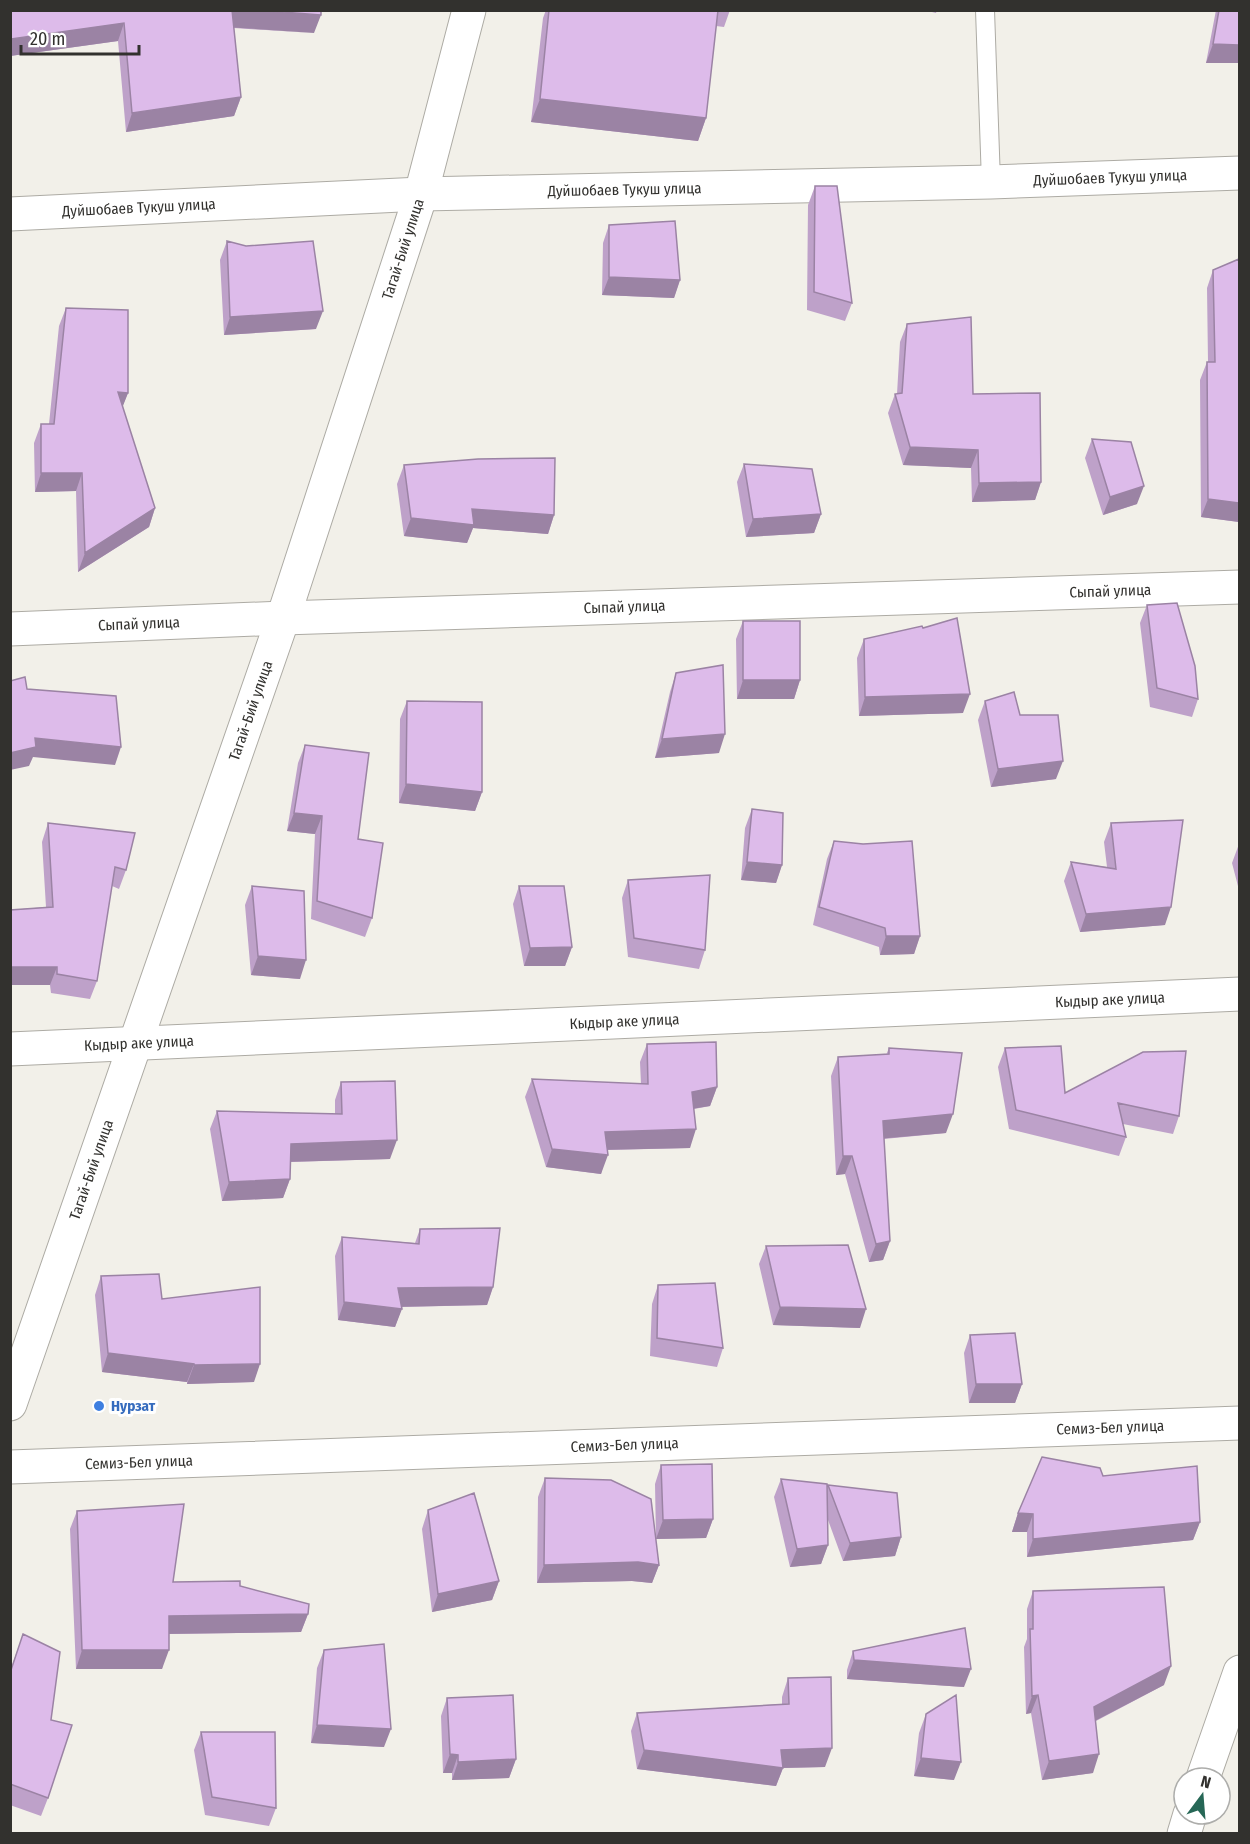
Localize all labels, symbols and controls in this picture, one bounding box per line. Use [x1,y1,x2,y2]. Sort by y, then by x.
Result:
scale bar [21,18,140,56]
text: 20 m [30,28,65,50]
street label: Дуйшобаев Тукуш улица [1032,166,1188,189]
street label: Дуйшобаев Тукуш улица [546,179,702,200]
street label: Дуйшобаев Тукуш улица [61,195,216,221]
street label: Тагай-Бий улица [378,196,428,302]
street label: Сыпай улица [1069,581,1152,602]
street label: Сыпай улица [583,597,666,617]
street label: Сыпай улица [98,613,180,634]
street label: Тагай-Бий улица [225,658,277,763]
street label: Кыдыр аке улица [1055,988,1165,1011]
street label: Кыдыр аке улица [569,1010,680,1033]
street label: Кыдыр аке улица [84,1032,194,1055]
street label: Тагай-Бий улица [66,1117,117,1222]
place label: Нурзат [111,1397,156,1415]
marker: Нурзат [92,1399,106,1413]
street label: Семиз-Бел улица [1056,1417,1165,1439]
street label: Семиз-Бел улица [570,1434,679,1456]
street label: Семиз-Бел улица [85,1451,193,1473]
north arrow [1172,1766,1232,1826]
text: N [1199,1772,1213,1793]

